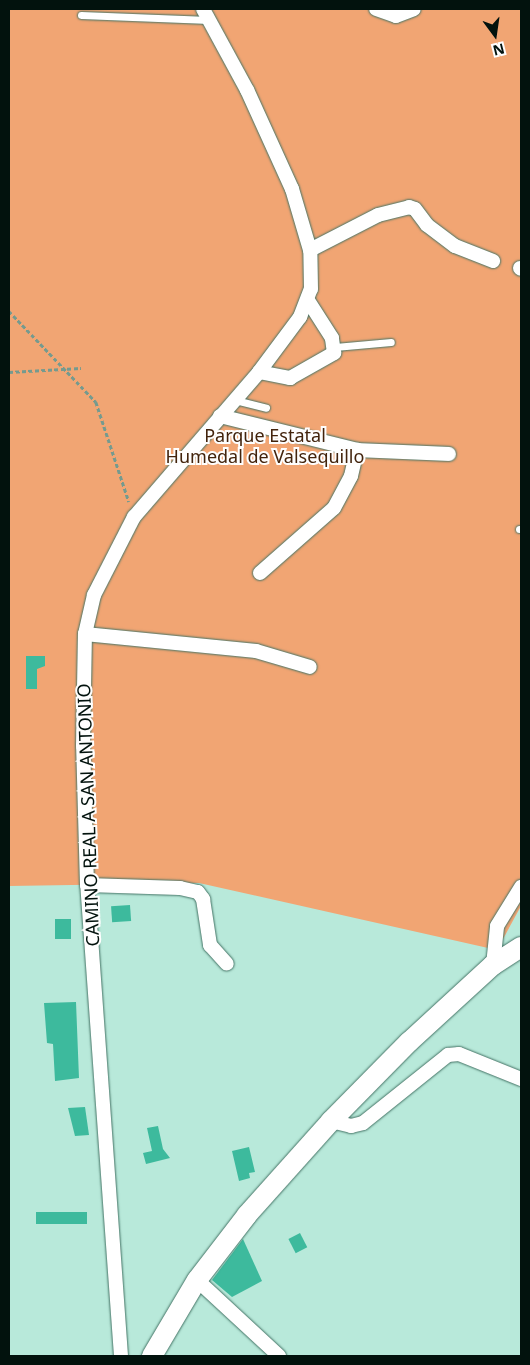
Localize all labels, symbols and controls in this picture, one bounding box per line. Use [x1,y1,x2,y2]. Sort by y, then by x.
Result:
north arrow [470,10,520,60]
text: N [491,39,507,61]
park label: Parque Estatal Humedal de Valsequillo [166,425,364,468]
street label: CAMINO REAL A SAN ANTONIO [73,683,103,947]

